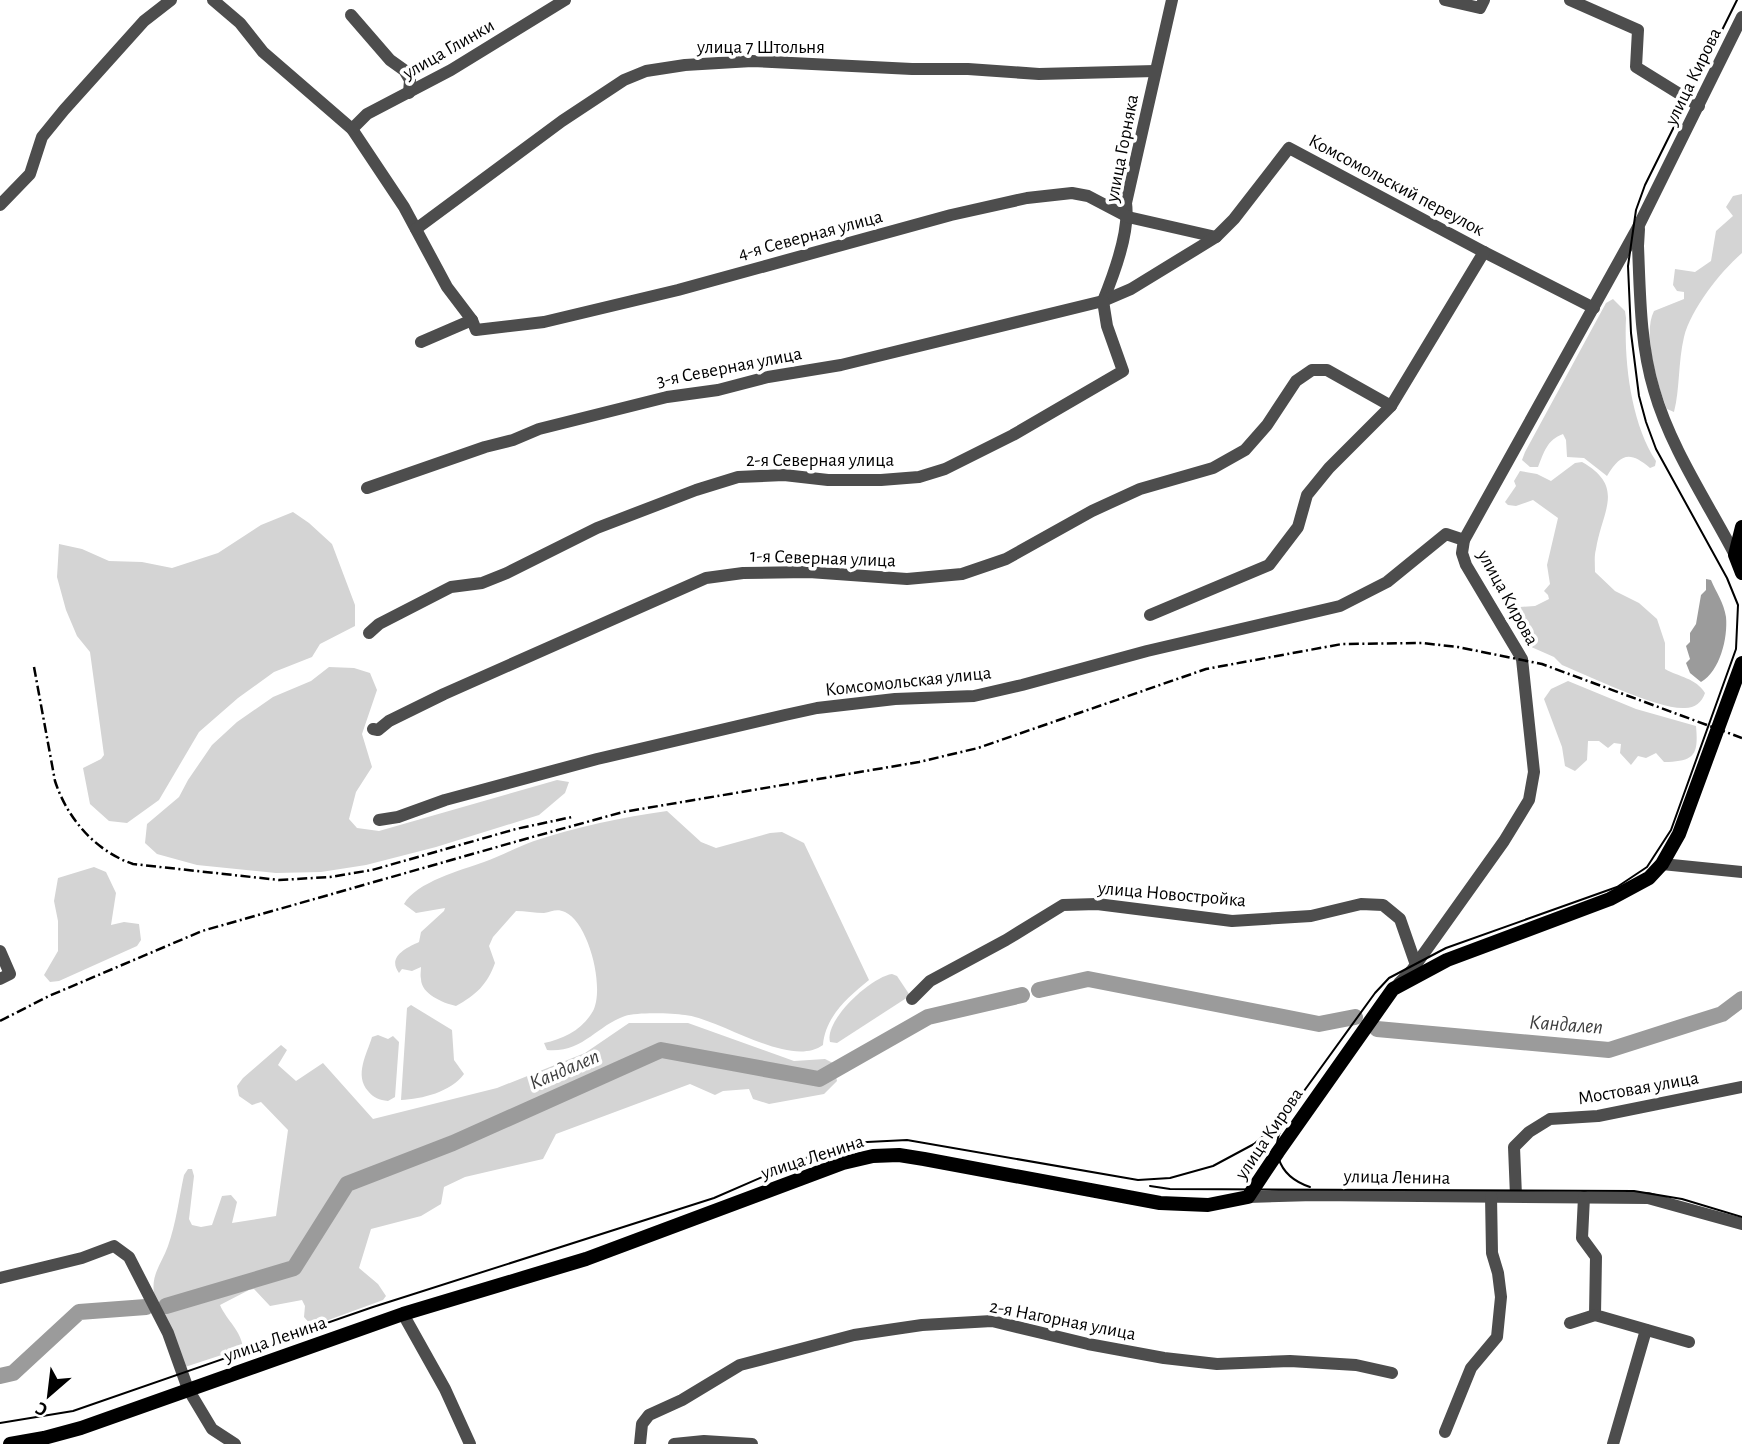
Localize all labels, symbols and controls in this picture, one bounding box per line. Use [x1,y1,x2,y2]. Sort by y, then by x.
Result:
street label: улица Глинки [399,16,498,83]
street label: улица Кирова [1661,25,1725,129]
street label: улица 7 Штольня [696,38,825,57]
street label: улица Горняка [1103,93,1142,205]
street label: Комсомольский переулок [1305,131,1488,240]
street label: 4-я Северная улица [736,207,885,264]
street label: 3-я Северная улица [655,344,804,391]
street label: 2-я Северная улица [746,451,894,470]
street label: 1-я Северная улица [750,546,897,571]
street label: улица Кирова [1473,546,1542,649]
street label: Комсомольская улица [824,663,993,700]
street label: улица Новостройка [1096,878,1247,910]
water label: Кандалеп [1529,1011,1603,1038]
water label: Кандалеп [526,1045,602,1093]
street label: Мостовая улица [1576,1068,1700,1108]
street label: улица Кирова [1231,1085,1307,1184]
street label: улица Ленина [758,1132,866,1183]
street label: улица Ленина [1342,1167,1451,1188]
street label: 2-я Нагорная улица [988,1297,1138,1344]
street label: улица Ленина [221,1313,329,1366]
north arrow [14,1360,84,1430]
text: С [33,1398,51,1420]

